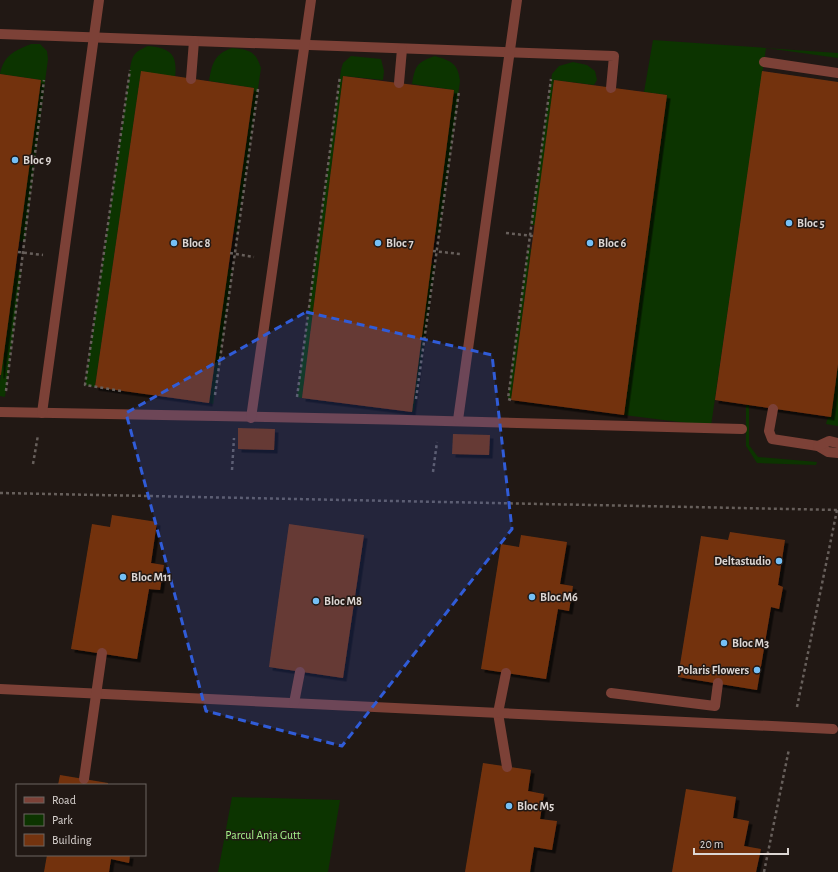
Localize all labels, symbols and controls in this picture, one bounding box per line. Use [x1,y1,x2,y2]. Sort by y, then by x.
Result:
place label: Bloc 9 [23,154,51,166]
marker: Bloc 9 [10,155,20,165]
place label: Bloc 5 [797,217,825,229]
marker: Bloc 5 [784,218,794,228]
place label: Bloc 8 [182,237,210,249]
place label: Bloc 7 [386,237,414,249]
place label: Bloc 6 [598,237,626,249]
marker: Bloc 8 [169,238,179,248]
marker: Bloc 7 [373,238,383,248]
marker: Bloc 6 [585,238,595,248]
place label: Deltastudio [714,555,771,567]
marker: Deltastudio [774,556,784,566]
place label: Bloc M11 [131,571,172,583]
marker: Bloc M11 [118,572,128,582]
place label: Bloc M6 [540,591,578,603]
marker: Bloc M6 [527,592,537,602]
place label: Bloc M8 [324,595,362,607]
marker: Bloc M8 [311,596,321,606]
place label: Bloc M3 [732,637,769,649]
marker: Bloc M3 [719,638,729,648]
place label: Polaris Flowers [677,664,749,676]
marker: Polaris Flowers [752,665,762,675]
legend [16,784,146,856]
text: Road [52,794,76,806]
place label: Bloc M5 [517,800,554,812]
marker: Bloc M5 [504,801,514,811]
text: Park [52,814,73,826]
park label: Parcul Anja Gutt [225,829,301,842]
scale bar [694,830,788,856]
text: Building [52,834,92,846]
text: 20 m [700,838,723,850]

